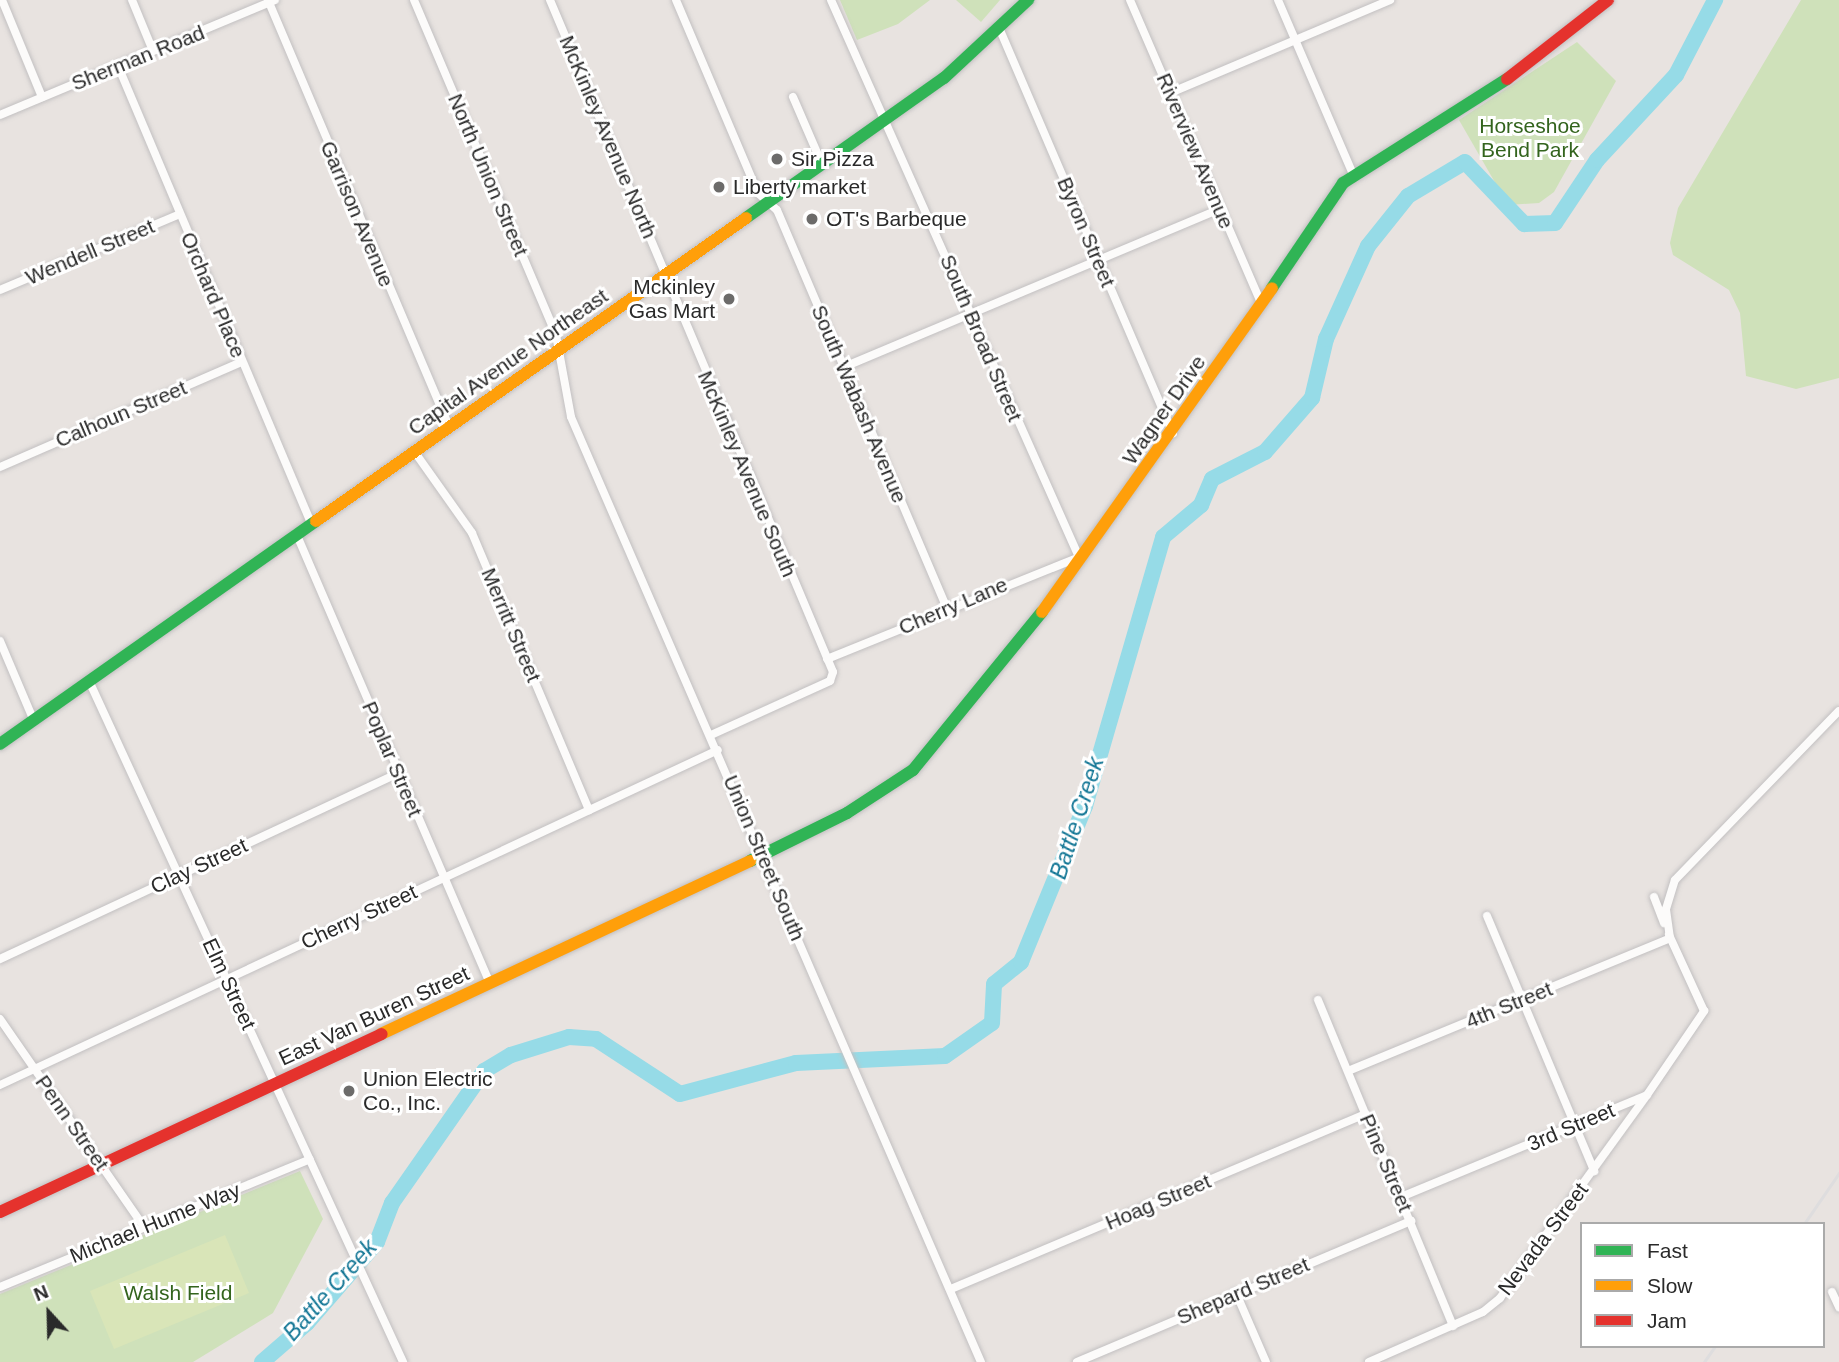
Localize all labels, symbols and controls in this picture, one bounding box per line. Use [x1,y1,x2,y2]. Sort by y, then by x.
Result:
street label: Sherman Road [68,20,208,96]
street label: McKinley Avenue North [554,31,662,243]
street label: Riverview Avenue [1151,69,1239,233]
street label: North Union Street [442,90,534,260]
park label: Horseshoe Bend Park [1479,113,1581,163]
street label: Garrison Avenue [315,137,399,291]
place label: Sir Pizza [791,146,874,172]
marker: Sir Pizza [769,151,785,167]
street label: Byron Street [1052,173,1120,291]
place label: Liberty market [733,174,866,200]
marker: Liberty market [711,179,727,195]
place label: OT's Barbeque [826,206,967,232]
marker: OT's Barbeque [804,211,820,227]
street label: Wendell Street [22,214,158,290]
street label: Orchard Place [175,228,251,362]
street label: South Broad Street [935,251,1027,425]
place label: Mckinley Gas Mart [629,274,715,324]
street label: Capital Avenue Northeast [403,283,613,441]
marker: Mckinley Gas Mart [721,291,737,307]
street label: South Wabash Avenue [806,301,912,507]
street label: Wagner Drive [1117,351,1211,469]
street label: McKinley Avenue South [692,367,802,581]
street label: Calhoun Street [52,375,190,453]
street label: Merritt Street [476,564,546,686]
street label: Cherry Lane [895,572,1011,640]
street label: Poplar Street [356,698,428,820]
water label: Battle Creek [1044,754,1110,882]
street label: Union Street South [718,771,810,945]
street label: Clay Street [147,833,251,899]
street label: Cherry Street [297,879,421,955]
street label: Elm Street [197,934,261,1034]
street label: East Van Buren Street [275,961,473,1071]
street label: 4th Street [1462,976,1556,1034]
place label: Union Electric Co., Inc. [363,1066,493,1116]
street label: Penn Street [30,1070,114,1176]
marker: Union Electric Co., Inc. [341,1083,357,1099]
street label: 3rd Street [1524,1097,1618,1157]
street label: Pine Street [1354,1110,1418,1216]
street label: Hoag Street [1101,1169,1215,1235]
street label: Michael Hume Way [66,1177,244,1269]
street label: Nevada Street [1493,1178,1593,1300]
legend [1580,1222,1825,1348]
water label: Battle Creek [277,1234,383,1346]
text: Fast [1647,1239,1688,1262]
street label: Shepard Street [1173,1252,1313,1330]
text: Slow [1647,1274,1693,1297]
north arrow [14,1278,84,1348]
park label: Walsh Field [124,1280,232,1306]
text: N [31,1281,51,1305]
text: Jam [1647,1309,1687,1332]

